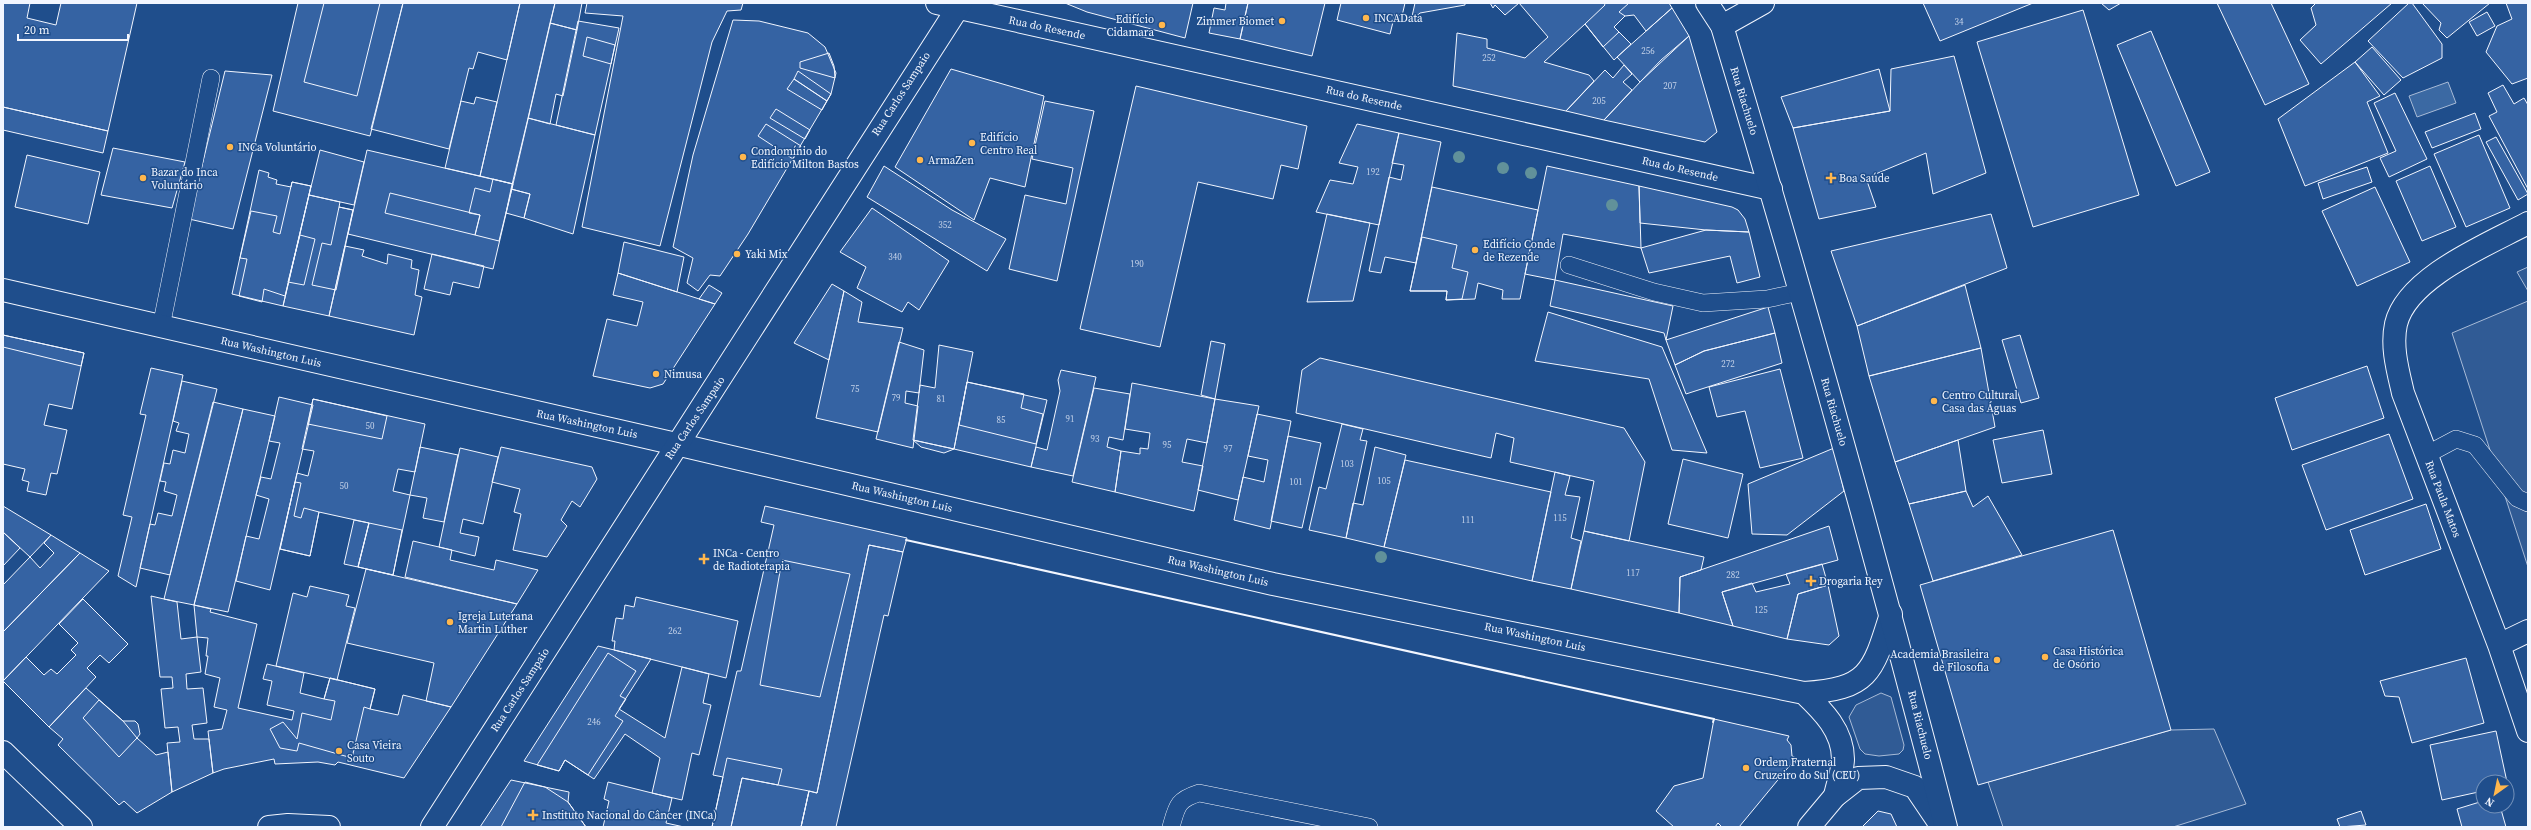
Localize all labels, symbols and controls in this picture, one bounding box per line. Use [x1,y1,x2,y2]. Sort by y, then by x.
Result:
place label: INCAData [1374,11,1423,26]
place label: Edifício Cidamara [1107,12,1154,40]
street label: Rua do Resende [1007,13,1087,44]
marker: INCAData [1361,13,1371,23]
place label: Zimmer Biomet [1197,14,1274,29]
scale bar [18,16,128,42]
marker: Zimmer Biomet [1277,16,1287,26]
house number: 34 [1954,16,1964,28]
marker: Edifício Cidamara [1157,20,1167,30]
text: 20 m [24,22,50,38]
house number: 256 [1641,45,1655,57]
street label: Rua Carlos Sampaio [868,49,934,139]
house number: 252 [1482,52,1496,64]
street label: Rua Riachuelo [1727,65,1761,137]
house number: 207 [1663,80,1677,92]
street label: Rua do Resende [1324,82,1404,114]
house number: 205 [1592,95,1606,107]
place label: Edifício Centro Real [980,130,1037,158]
marker: Edifício Centro Real [967,138,977,148]
place label: INCa Voluntário [238,140,317,155]
marker: INCa Voluntário [225,142,235,152]
place label: Condomínio do Edifício Milton Bastos [751,144,859,172]
marker: Condomínio do Edifício Milton Bastos [738,152,748,162]
place label: ArmaZen [928,153,974,168]
street label: Rua do Resende [1640,153,1720,185]
marker: ArmaZen [915,155,925,165]
place label: Bazar do Inca Voluntário [151,165,218,193]
house number: 192 [1366,166,1380,178]
place label: Boa Saúde [1839,171,1890,186]
marker: Bazar do Inca Voluntário [138,173,148,183]
marker: Boa Saúde [1826,173,1836,183]
house number: 352 [938,219,952,231]
place label: Edifício Conde de Rezende [1483,237,1556,265]
marker: Edifício Conde de Rezende [1470,245,1480,255]
place label: Yaki Mix [745,247,788,262]
marker: Yaki Mix [732,249,742,259]
house number: 340 [888,251,902,263]
house number: 190 [1130,258,1144,270]
street label: Rua Washington Luis [219,333,323,371]
house number: 272 [1721,358,1735,370]
place label: Nimusa [664,367,702,382]
marker: Nimusa [651,369,661,379]
street label: Rua Carlos Sampaio [662,373,728,463]
street label: Rua Riachuelo [1817,376,1851,448]
house number: 75 [850,383,860,395]
place label: Centro Cultural Casa das Águas [1942,388,2018,416]
house number: 79 [891,392,901,404]
house number: 81 [936,393,946,405]
marker: Centro Cultural Casa das Águas [1929,396,1939,406]
street label: Rua Washington Luis [535,406,639,442]
house number: 91 [1065,413,1075,425]
house number: 85 [996,414,1006,426]
house number: 50 [365,420,375,432]
house number: 93 [1090,433,1100,445]
house number: 95 [1162,439,1172,451]
house number: 97 [1223,443,1233,455]
house number: 103 [1340,458,1354,470]
street label: Rua Paula Matos [2421,458,2465,540]
house number: 105 [1377,475,1391,487]
house number: 101 [1289,476,1303,488]
street label: Rua Washington Luis [850,478,954,516]
house number: 50 [339,480,349,492]
house number: 115 [1553,512,1567,524]
house number: 111 [1461,514,1475,526]
place label: INCa - Centro de Radioterapia [713,546,790,574]
street label: Rua Washington Luis [1166,552,1270,590]
marker: INCa - Centro de Radioterapia [698,553,710,565]
house number: 117 [1626,567,1640,579]
house number: 282 [1726,569,1740,581]
place label: Drogaria Rey [1819,574,1883,589]
marker: Drogaria Rey [1806,576,1816,586]
house number: 125 [1754,604,1768,616]
place label: Igreja Luterana Martin Luther [458,609,534,637]
marker: Igreja Luterana Martin Luther [445,617,455,627]
street label: Rua Washington Luis [1483,619,1587,655]
house number: 262 [668,625,682,637]
place label: Casa Histórica de Osório [2053,644,2124,672]
street label: Rua Carlos Sampaio [487,645,553,735]
place label: Academia Brasileira de Filosofia [1890,647,1989,675]
marker: Casa Histórica de Osório [2040,652,2050,662]
marker: Academia Brasileira de Filosofia [1992,655,2002,665]
street label: Rua Riachuelo [1904,689,1936,761]
house number: 246 [587,716,601,728]
place label: Casa Vieira Souto [347,738,402,766]
marker: Casa Vieira Souto [334,746,344,756]
place label: Ordem Fraternal Cruzeiro do Sul (CEU) [1754,755,1860,783]
marker: Ordem Fraternal Cruzeiro do Sul (CEU) [1741,763,1751,773]
north arrow [2475,774,2515,814]
text: N [2482,793,2497,810]
place label: Instituto Nacional do Câncer (INCa) [542,808,717,823]
marker: Instituto Nacional do Câncer (INCa) [527,809,539,821]

